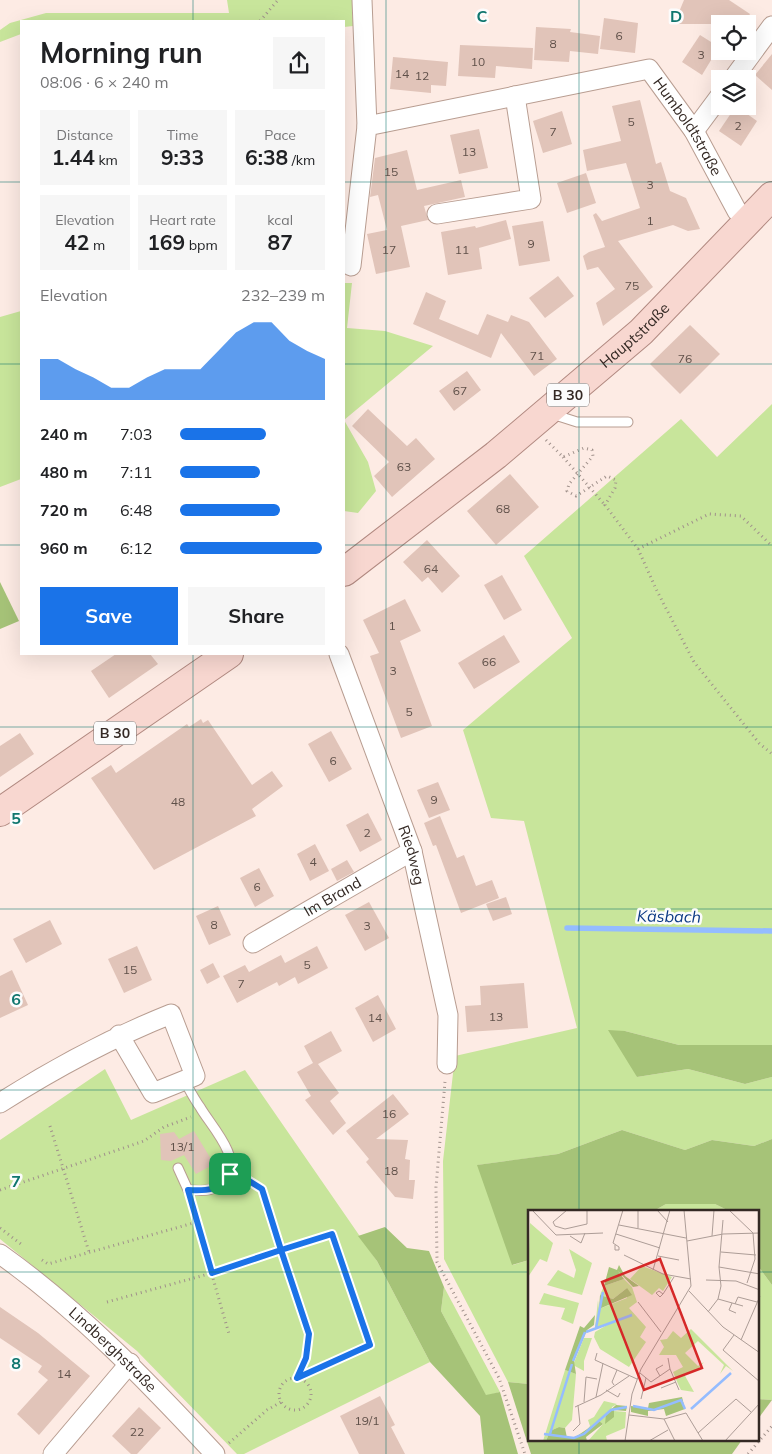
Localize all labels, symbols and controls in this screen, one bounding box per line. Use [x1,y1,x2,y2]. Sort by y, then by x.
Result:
text: C [477,6,488,26]
text: D [670,6,682,26]
map controls [711,15,756,115]
button: locate [711,15,756,60]
house number: 6 [615,28,623,43]
text: Morning run [40,35,203,70]
house number: 8 [549,36,557,51]
button: share [273,37,325,89]
house number: 3 [697,47,705,62]
house number: 10 [471,54,485,69]
house number: 14 [395,66,409,81]
house number: 12 [415,68,429,83]
button: layers [711,70,756,115]
text: 08:06 · 6 × 240 m [40,72,169,92]
street label: Humboldtstraße [649,73,726,179]
house number: 5 [627,114,635,129]
house number: 2 [734,118,742,133]
house number: 7 [549,124,557,139]
text: Distance [57,126,113,144]
text: Time [167,126,198,144]
text: Pace [264,126,296,144]
text: 1.44 [52,144,95,170]
text: 9:33 [161,144,204,170]
text: 6:38 [245,144,288,170]
house number: 13 [462,144,476,159]
text: km [95,151,118,169]
text: /km [288,151,315,169]
house number: 15 [384,164,398,179]
house number: 3 [646,177,654,192]
text: Elevation [55,211,114,229]
text: Heart rate [149,211,216,229]
text: kcal [267,211,293,229]
house number: 1 [646,213,654,228]
text: 42 [64,229,89,255]
text: 169 [147,229,185,255]
text: 87 [268,229,293,255]
text: m [89,236,105,254]
text: bpm [185,236,218,254]
house number: 9 [527,236,535,251]
house number: 17 [382,242,396,257]
house number: 11 [455,242,469,257]
house number: 75 [625,278,639,293]
text: Elevation [40,285,108,305]
text: 232–239 m [241,285,325,305]
street label: Hauptstraße [596,298,673,372]
house number: 71 [530,348,544,363]
house number: 76 [678,351,692,366]
house number: 67 [453,383,467,398]
road number: B 30 [547,384,589,406]
text: 240 m [40,424,88,444]
text: 7:03 [120,424,152,444]
house number: 63 [397,459,411,474]
text: 480 m [40,462,88,482]
text: 7:11 [120,462,152,482]
text: 720 m [40,500,88,520]
text: 6:48 [120,500,152,520]
house number: 68 [496,501,510,516]
text: 960 m [40,538,88,558]
text: 6:12 [120,538,152,558]
house number: 64 [424,561,438,576]
button: Save [40,587,178,645]
button: Share [188,587,325,645]
house number: 1 [388,618,396,633]
house number: 66 [482,654,496,669]
house number: 3 [389,663,397,678]
house number: 5 [405,704,413,719]
road number: B 30 [94,721,136,744]
house number: 6 [329,753,337,768]
house number: 9 [430,792,438,807]
house number: 48 [171,794,185,809]
text: 5 [11,808,21,828]
street label: Riedweg [394,822,429,887]
house number: 2 [363,825,371,840]
house number: 4 [309,854,317,869]
street label: Im Brand [300,872,365,921]
house number: 6 [253,879,261,894]
water label: Käsbach [637,905,701,927]
house number: 8 [210,917,218,932]
house number: 3 [363,918,371,933]
house number: 5 [303,957,311,972]
house number: 15 [123,962,137,977]
house number: 7 [237,976,245,991]
text: 6 [11,989,21,1009]
house number: 13 [489,1009,503,1024]
house number: 14 [368,1010,382,1025]
house number: 16 [382,1106,396,1121]
house number: 13/1 [169,1139,195,1154]
pin [209,1153,251,1195]
icon: arrive [216,1160,244,1188]
house number: 18 [384,1163,398,1178]
text: 7 [11,1171,21,1191]
inset map [528,1210,760,1442]
street label: Lindberghstraße [65,1303,161,1396]
text: 8 [11,1353,21,1373]
house number: 14 [57,1366,71,1381]
house number: 19/1 [354,1413,380,1428]
house number: 22 [130,1424,144,1439]

